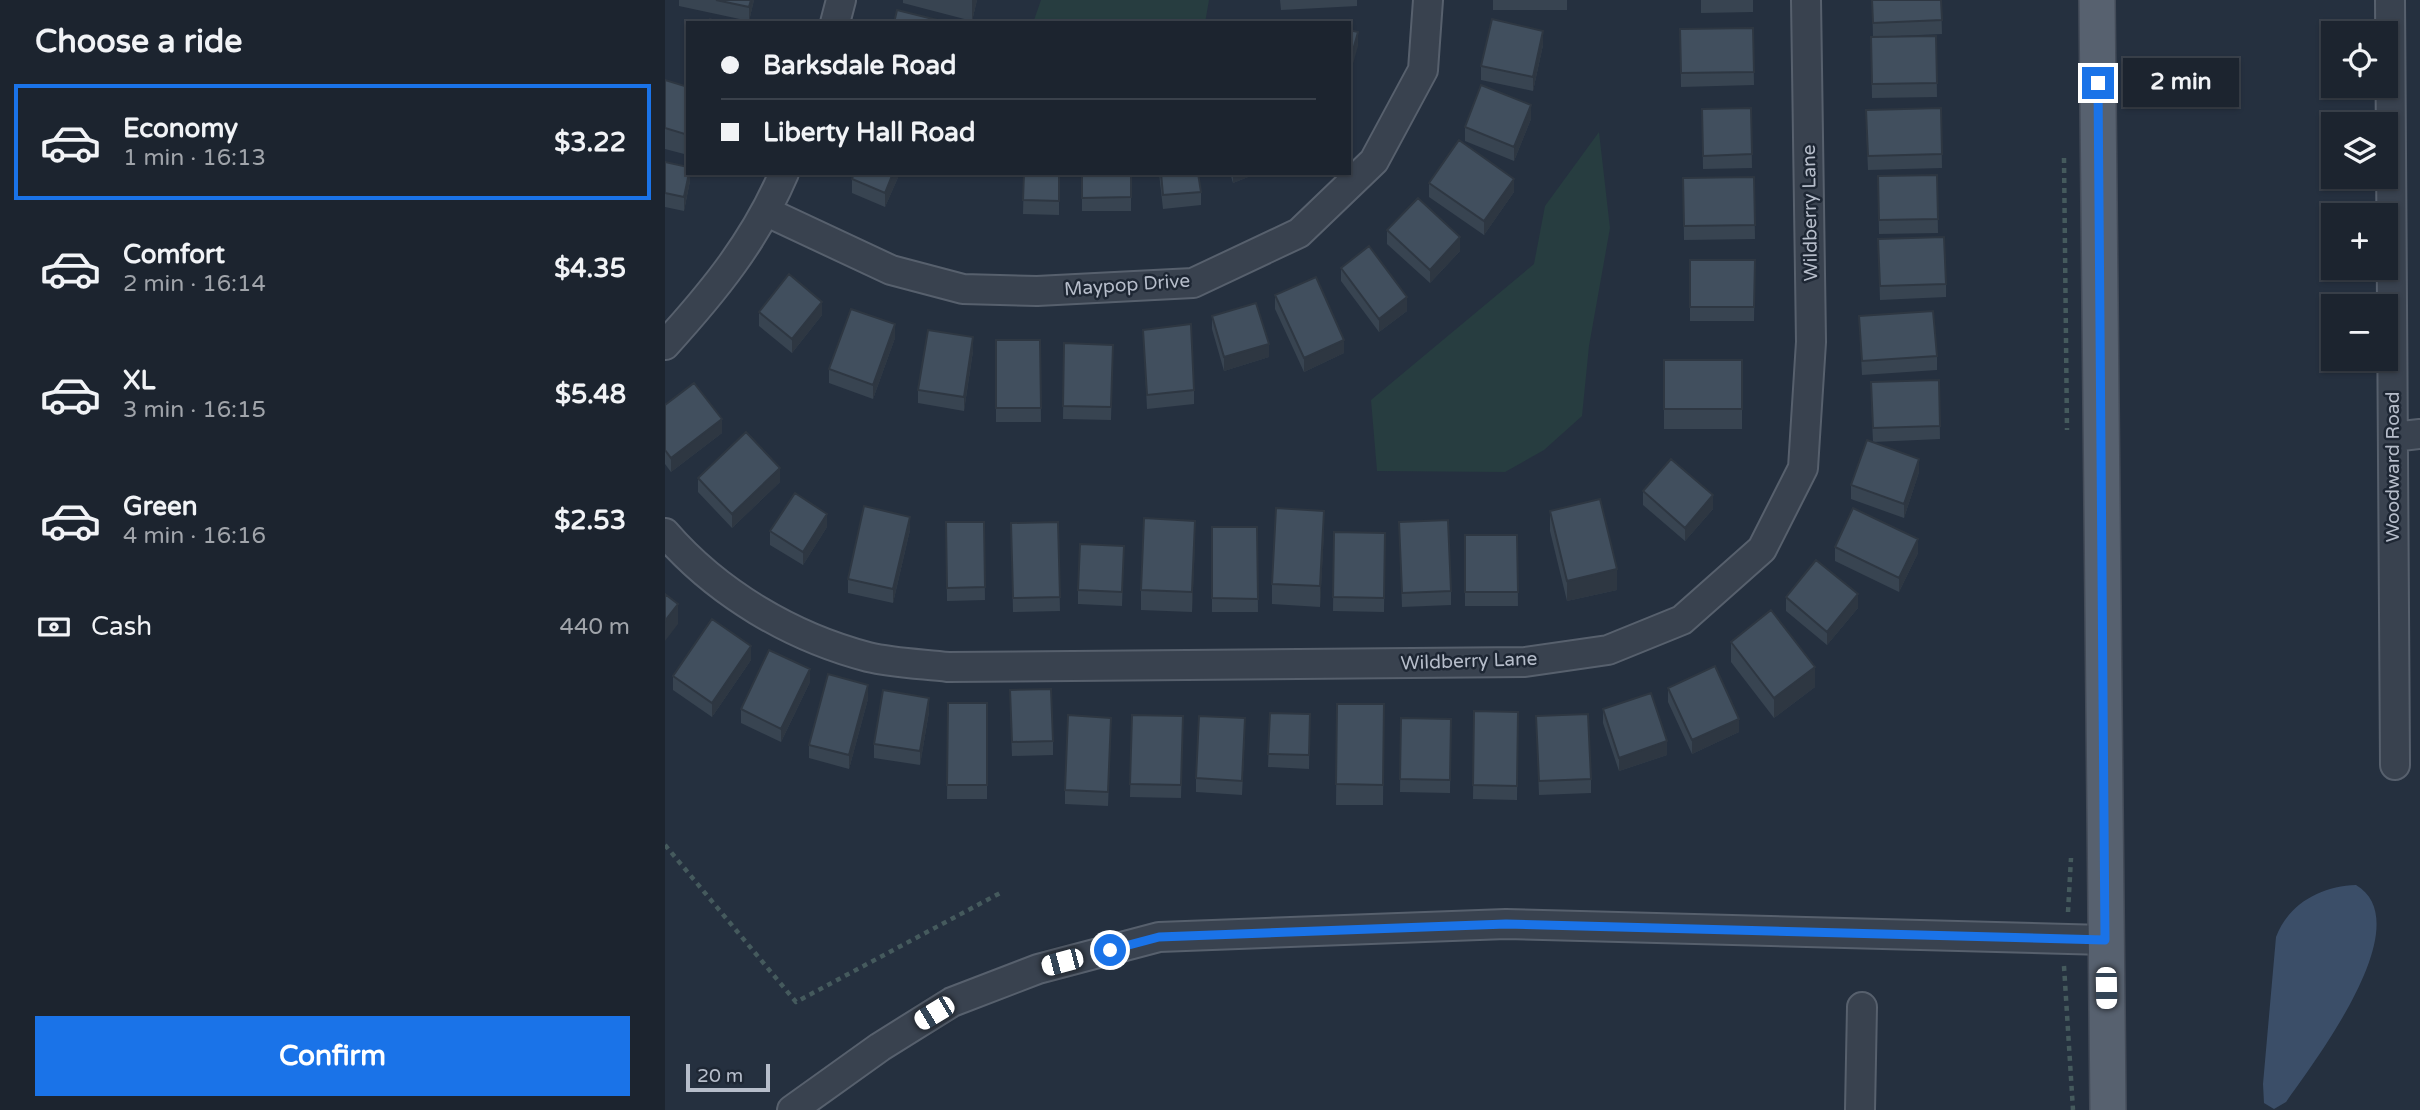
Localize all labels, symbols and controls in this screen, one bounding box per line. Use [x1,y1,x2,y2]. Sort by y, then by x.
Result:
map controls [2321,21,2398,371]
button: locate [2321,21,2398,98]
text: Choose a ride [35,23,242,61]
text: Barksdale Road [763,50,956,81]
callout: 2 min [2123,58,2238,108]
route end [2082,67,2114,99]
text: 2 min [2150,68,2212,96]
icon: car [39,111,102,174]
button: layers [2321,112,2398,189]
text: Economy [123,113,238,144]
text: Liberty Hall Road [763,117,975,148]
text: $3.22 [554,127,626,158]
text: 1 min · 16:13 [123,144,266,172]
street label: Wildberry Lane [1798,144,1822,282]
button: + [2321,203,2398,280]
icon: car [39,237,102,300]
text: Comfort [123,239,225,270]
text: $4.35 [554,253,626,284]
text: 2 min · 16:14 [123,270,266,298]
street label: Maypop Drive [1063,270,1191,300]
button: − [2321,294,2398,371]
icon: car [39,363,102,426]
text: XL [123,365,155,396]
text: $5.48 [555,379,626,410]
street label: Woodward Road [2382,392,2404,542]
text: 3 min · 16:15 [123,396,266,424]
icon: car [39,489,102,552]
text: Green [123,491,198,522]
text: $2.53 [554,505,626,536]
text: 4 min · 16:16 [123,522,266,550]
icon: cash [35,608,73,646]
text: Cash [91,611,152,642]
text: 440 m [560,613,630,641]
street label: Wildberry Lane [1400,648,1538,674]
route start [1094,934,1126,966]
car [1039,946,1086,978]
car [2096,967,2117,1009]
car [911,993,958,1033]
button: Confirm [35,1016,630,1096]
scale bar [686,1061,770,1093]
text: 20 m [697,1065,743,1087]

